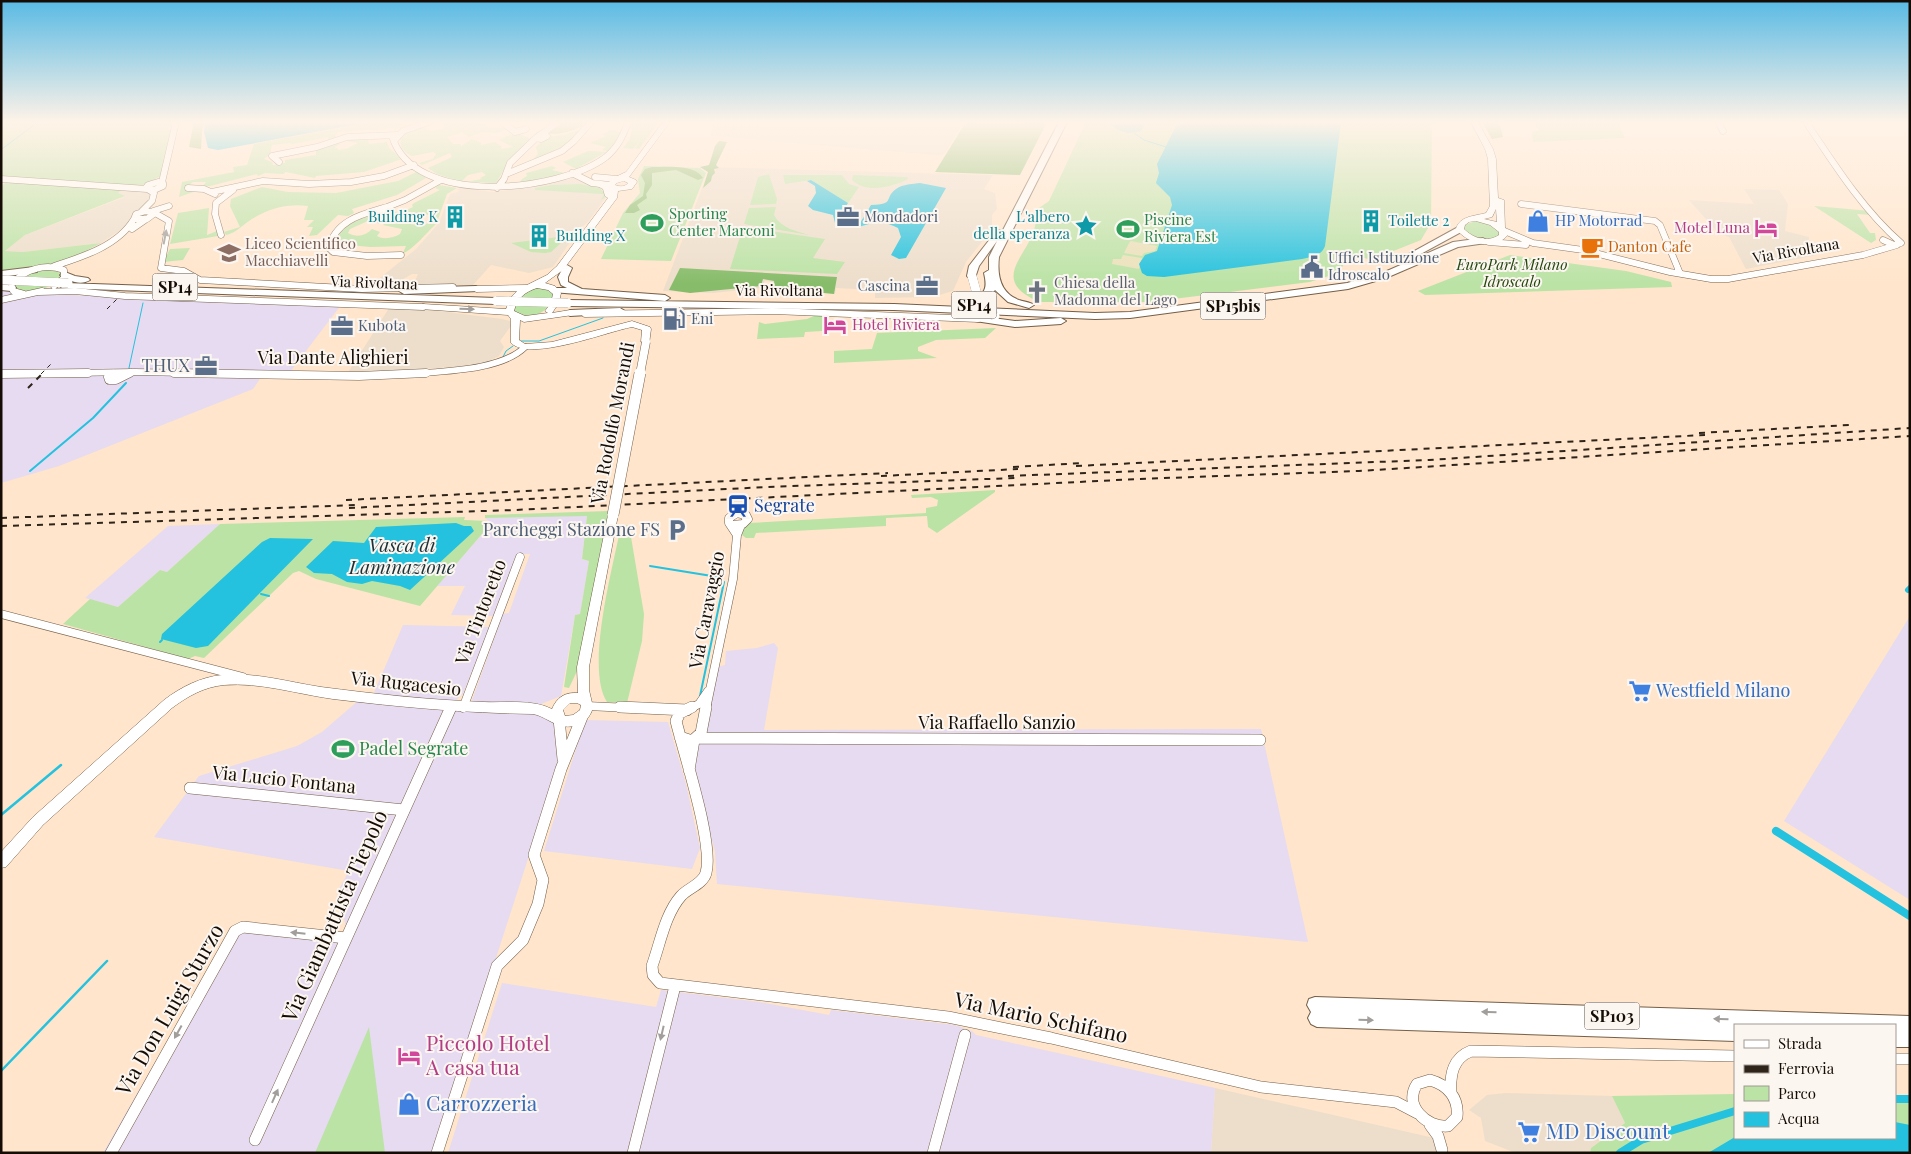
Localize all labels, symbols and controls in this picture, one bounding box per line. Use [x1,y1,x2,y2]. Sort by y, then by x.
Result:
place label: Sporting Center Marconi [669,203,775,240]
building icon: Building K [442,204,468,230]
office icon: Mondadori [835,204,861,230]
place label: Building K [368,206,438,226]
place label: Mondadori [864,206,939,226]
place label: L'albero della speranza [973,206,1071,243]
building icon: Toilette 2 [1358,208,1384,234]
shop icon: HP Motorrad [1525,208,1551,234]
place label: Piscine Riviera Est [1144,209,1217,246]
sports icon: Sporting Center Marconi [639,210,665,236]
place label: Toilette 2 [1388,210,1450,230]
place label: HP Motorrad [1555,210,1643,230]
place icon: L'albero della speranza [1073,213,1099,239]
hotel icon: Motel Luna [1753,215,1779,241]
sports icon: Piscine Riviera Est [1115,216,1141,242]
place label: Motel Luna [1674,217,1751,237]
building icon: Building X [526,223,552,249]
place label: Building X [556,225,626,245]
one-way arrow [162,229,170,245]
street label: Via Rivoltana [1750,232,1841,268]
place label: Liceo Scientifico Macchiavelli [245,233,356,270]
cafe icon: Danton Cafe [1579,234,1605,260]
place label: Danton Cafe [1608,236,1692,256]
school or university icon: Liceo Scientifico Macchiavelli [216,240,242,266]
place label: Uffici Istituzione Idroscalo [1328,247,1439,284]
public building icon: Uffici Istituzione Idroscalo [1299,254,1325,280]
park label: EuroPark Milano Idroscalo [1455,254,1568,291]
street label: Via Rivoltana [329,270,419,294]
place label: Chiesa della Madonna del Lago [1054,272,1177,309]
office icon: Cascina [914,273,940,299]
road number: SP14 [152,274,198,300]
place label: Cascina [857,275,911,295]
church icon: Chiesa della Madonna del Lago [1024,279,1050,305]
street label: Via Rivoltana [734,280,823,300]
road number: SP14 [952,292,996,318]
road number: SP15bis [1200,292,1266,320]
one-way arrow [459,306,475,314]
fuel station icon: Eni [661,306,687,332]
place label: Eni [691,308,714,328]
hotel icon: Hotel Riviera [822,312,848,338]
office icon: Kubota [329,313,355,339]
place label: Hotel Riviera [852,314,940,334]
place label: Kubota [358,315,407,335]
street label: Via Rodolfo Morandi [584,340,640,507]
street label: Via Dante Alighieri [257,345,408,369]
place label: THUX [142,353,191,377]
office icon: THUX [193,353,219,379]
station icon: Segrate [725,493,751,519]
place label: Segrate [754,493,815,517]
place label: Parcheggi Stazione FS [483,517,660,541]
parking icon: Parcheggi Stazione FS [664,517,690,543]
water label: Vasca di Laminazione [348,531,455,579]
street label: Via Caravaggio [683,549,729,672]
street label: Via Tintoretto [449,555,511,669]
street label: Via Rugacesio [349,665,463,701]
supermarket icon: Westfield Milano [1627,678,1653,704]
place label: Westfield Milano [1655,678,1791,702]
street label: Via Raffaello Sanzio [917,710,1076,734]
sports icon: Padel Segrate [330,736,356,762]
place label: Padel Segrate [359,736,468,760]
street label: Via Lucio Fontana [210,759,357,798]
street label: Via Giambattista Tiepolo [273,805,393,1026]
street label: Via Don Luigi Sturzo [107,918,229,1101]
one-way arrow [289,929,305,937]
street label: Via Mario Schifano [951,984,1131,1048]
road number: SP103 [1584,1002,1640,1030]
one-way arrow [1480,1007,1496,1015]
one-way arrow [1713,1015,1729,1023]
one-way arrow [1358,1016,1374,1024]
legend [1734,1024,1896,1139]
one-way arrow [174,1025,183,1039]
one-way arrow [658,1026,666,1041]
place label: Piccolo Hotel A casa tua [425,1028,550,1080]
text: Strada [1778,1033,1822,1053]
hotel icon: Piccolo Hotel A casa tua [396,1043,422,1069]
text: Ferrovia [1778,1058,1835,1078]
text: Parco [1778,1083,1816,1103]
place label: Carrozzeria [426,1088,538,1116]
one-way arrow [271,1089,279,1103]
shop icon: Carrozzeria [396,1091,422,1117]
text: Acqua [1777,1108,1820,1128]
place label: MD Discount [1546,1116,1670,1144]
supermarket icon: MD Discount [1516,1119,1542,1145]

